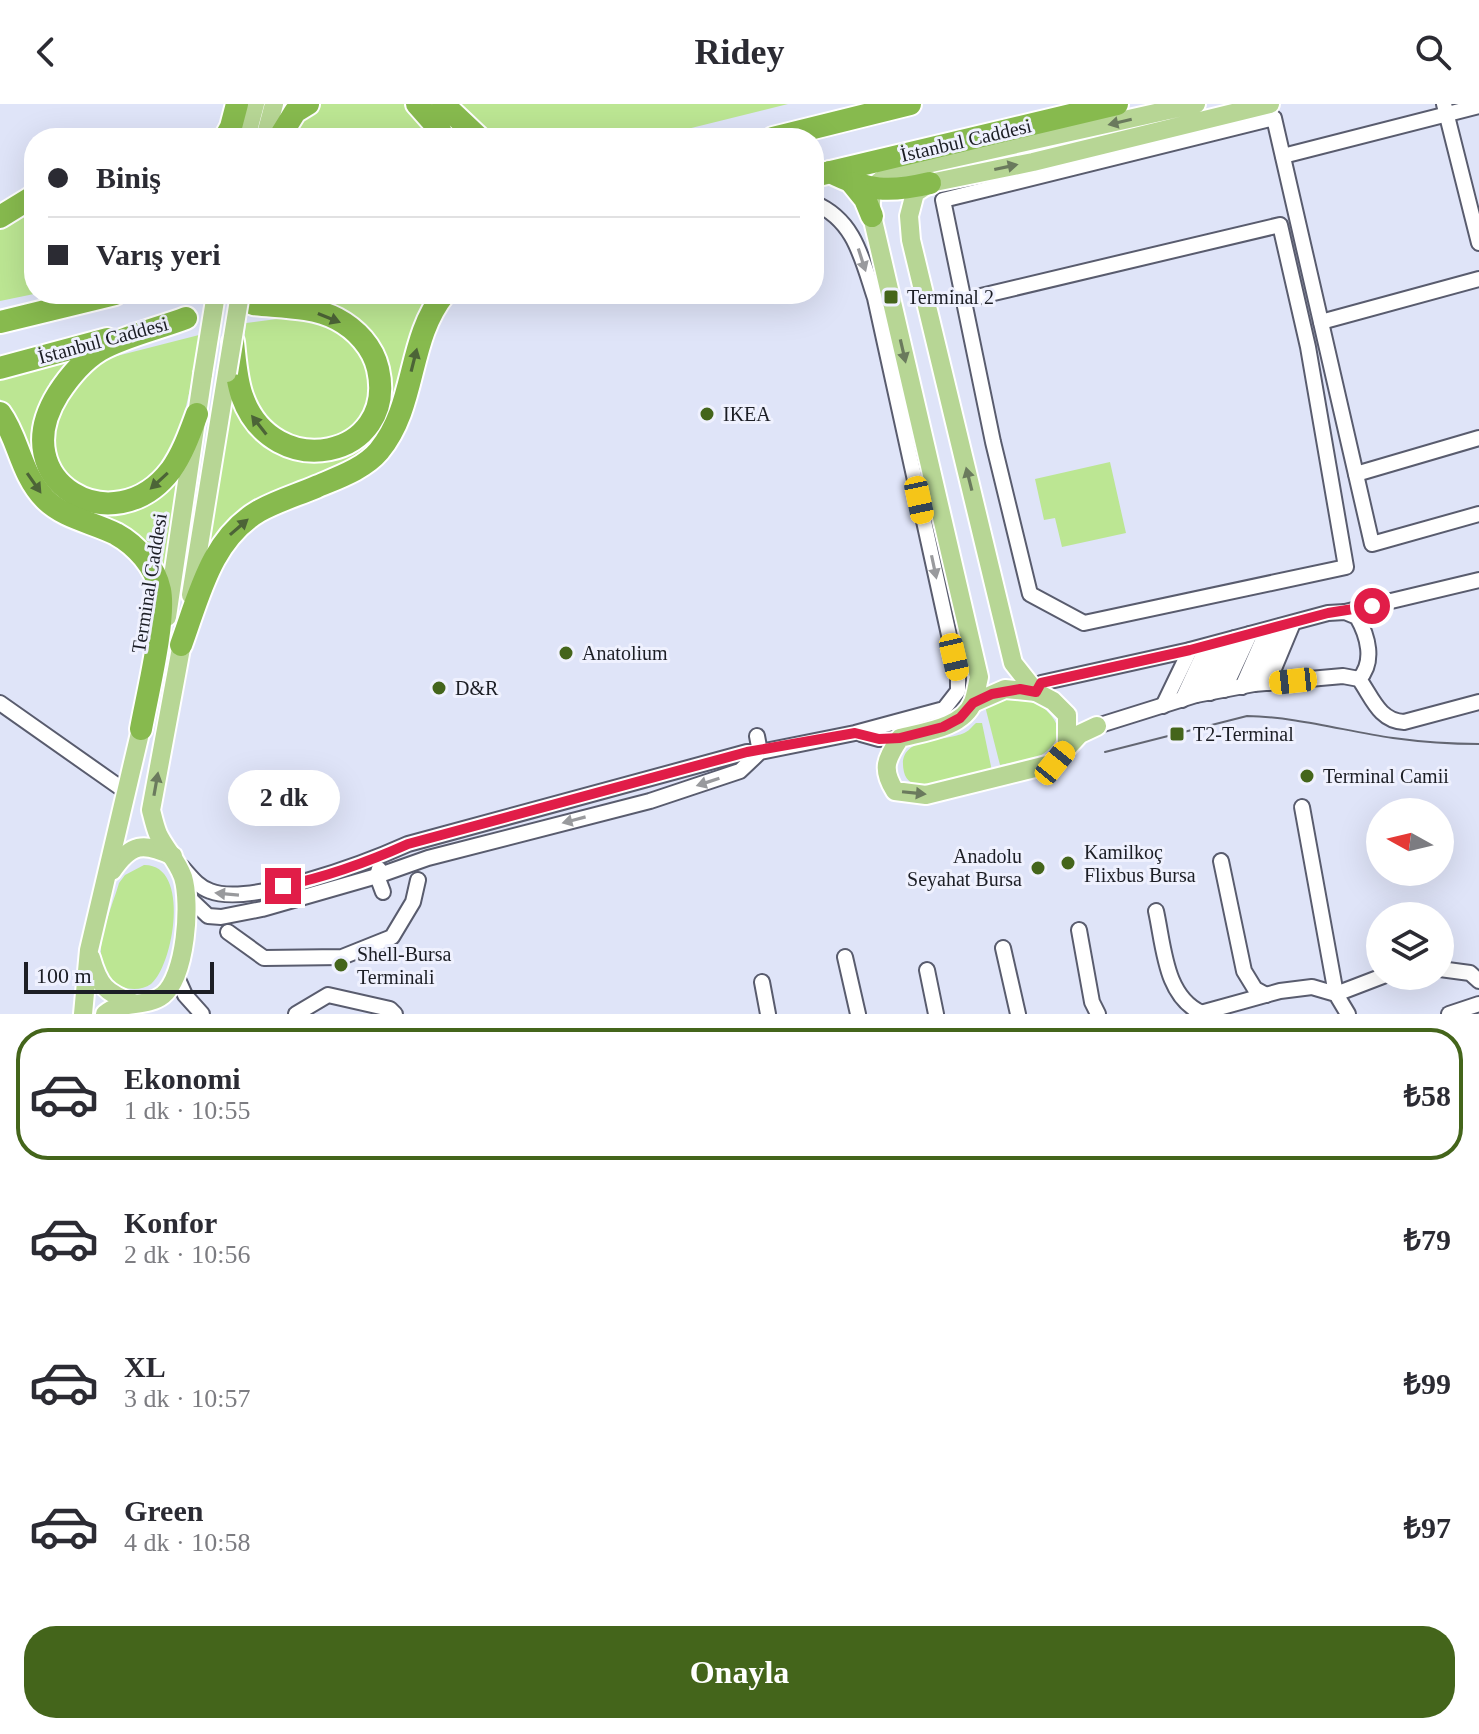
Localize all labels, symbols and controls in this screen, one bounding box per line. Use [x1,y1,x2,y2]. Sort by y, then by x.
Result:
icon: back [24,30,68,74]
icon: search [1411,30,1455,74]
text: Ridey [695,32,785,72]
street label: İstanbul Caddesi [898,114,1034,166]
one-way arrow [1107,116,1132,129]
text: Biniş [96,161,161,194]
one-way arrow [994,161,1019,173]
text: Varış yeri [96,238,221,271]
one-way arrow [857,248,869,272]
place label: Terminal 2 [907,286,994,308]
marker: Terminal 2 [882,288,900,306]
street label: İstanbul Caddesi [35,312,171,368]
one-way arrow [317,312,341,325]
one-way arrow [898,339,910,364]
one-way arrow [409,347,421,372]
place label: IKEA [723,403,771,425]
marker: IKEA [698,405,716,423]
one-way arrow [252,415,268,435]
one-way arrow [962,466,974,491]
one-way arrow [26,472,41,493]
one-way arrow [150,472,169,490]
car [902,474,936,526]
street label: Terminal Caddesi [127,511,171,655]
one-way arrow [229,519,249,536]
one-way arrow [928,555,941,580]
route start [1354,588,1390,624]
car [937,631,971,683]
place label: Anatolium [582,642,668,664]
marker: Anatolium [557,644,575,662]
car [1268,667,1318,695]
place label: D&R [455,677,499,699]
marker: D&R [430,679,448,697]
place label: T2-Terminal [1193,723,1294,745]
marker: T2-Terminal [1168,725,1186,743]
car [1031,737,1079,789]
place label: Terminal Camii [1323,765,1449,787]
marker: Terminal Camii [1298,767,1316,785]
callout: 2 dk [227,770,339,826]
one-way arrow [151,771,163,796]
one-way arrow [695,776,719,788]
text: 2 dk [260,783,308,812]
one-way arrow [902,787,927,800]
north arrow [1366,798,1454,886]
map controls [1366,798,1454,990]
one-way arrow [562,815,587,827]
place label: Kamilkoç Flixbus Bursa [1084,841,1196,886]
place label: Anadolu Seyahat Bursa [907,845,1022,891]
marker: Kamilkoç Flixbus Bursa [1059,854,1077,872]
marker: Anadolu Seyahat Bursa [1029,859,1047,877]
route end [265,868,301,904]
one-way arrow [214,887,239,900]
button: layers [1366,902,1454,990]
place label: Shell-Bursa Terminali [357,943,452,988]
marker: Shell-Bursa Terminali [332,956,350,974]
scale bar [24,958,214,994]
text: 100 m [36,963,92,988]
icon: car [28,1058,100,1130]
text: Ekonomi [124,1062,241,1095]
text: ₺58 [1404,1079,1451,1112]
text: 1 dk · 10:55 [124,1096,250,1125]
icon: car [28,1202,100,1274]
text: Konfor [124,1206,217,1239]
text: ₺79 [1404,1223,1451,1256]
text: 2 dk · 10:56 [124,1240,250,1269]
icon: car [28,1346,100,1418]
text: XL [124,1350,166,1383]
text: ₺99 [1404,1367,1451,1400]
text: 3 dk · 10:57 [124,1384,250,1413]
icon: car [28,1490,100,1562]
text: Green [124,1494,203,1527]
text: ₺97 [1404,1511,1451,1544]
text: 4 dk · 10:58 [124,1528,250,1557]
button: Onayla [24,1626,1455,1718]

